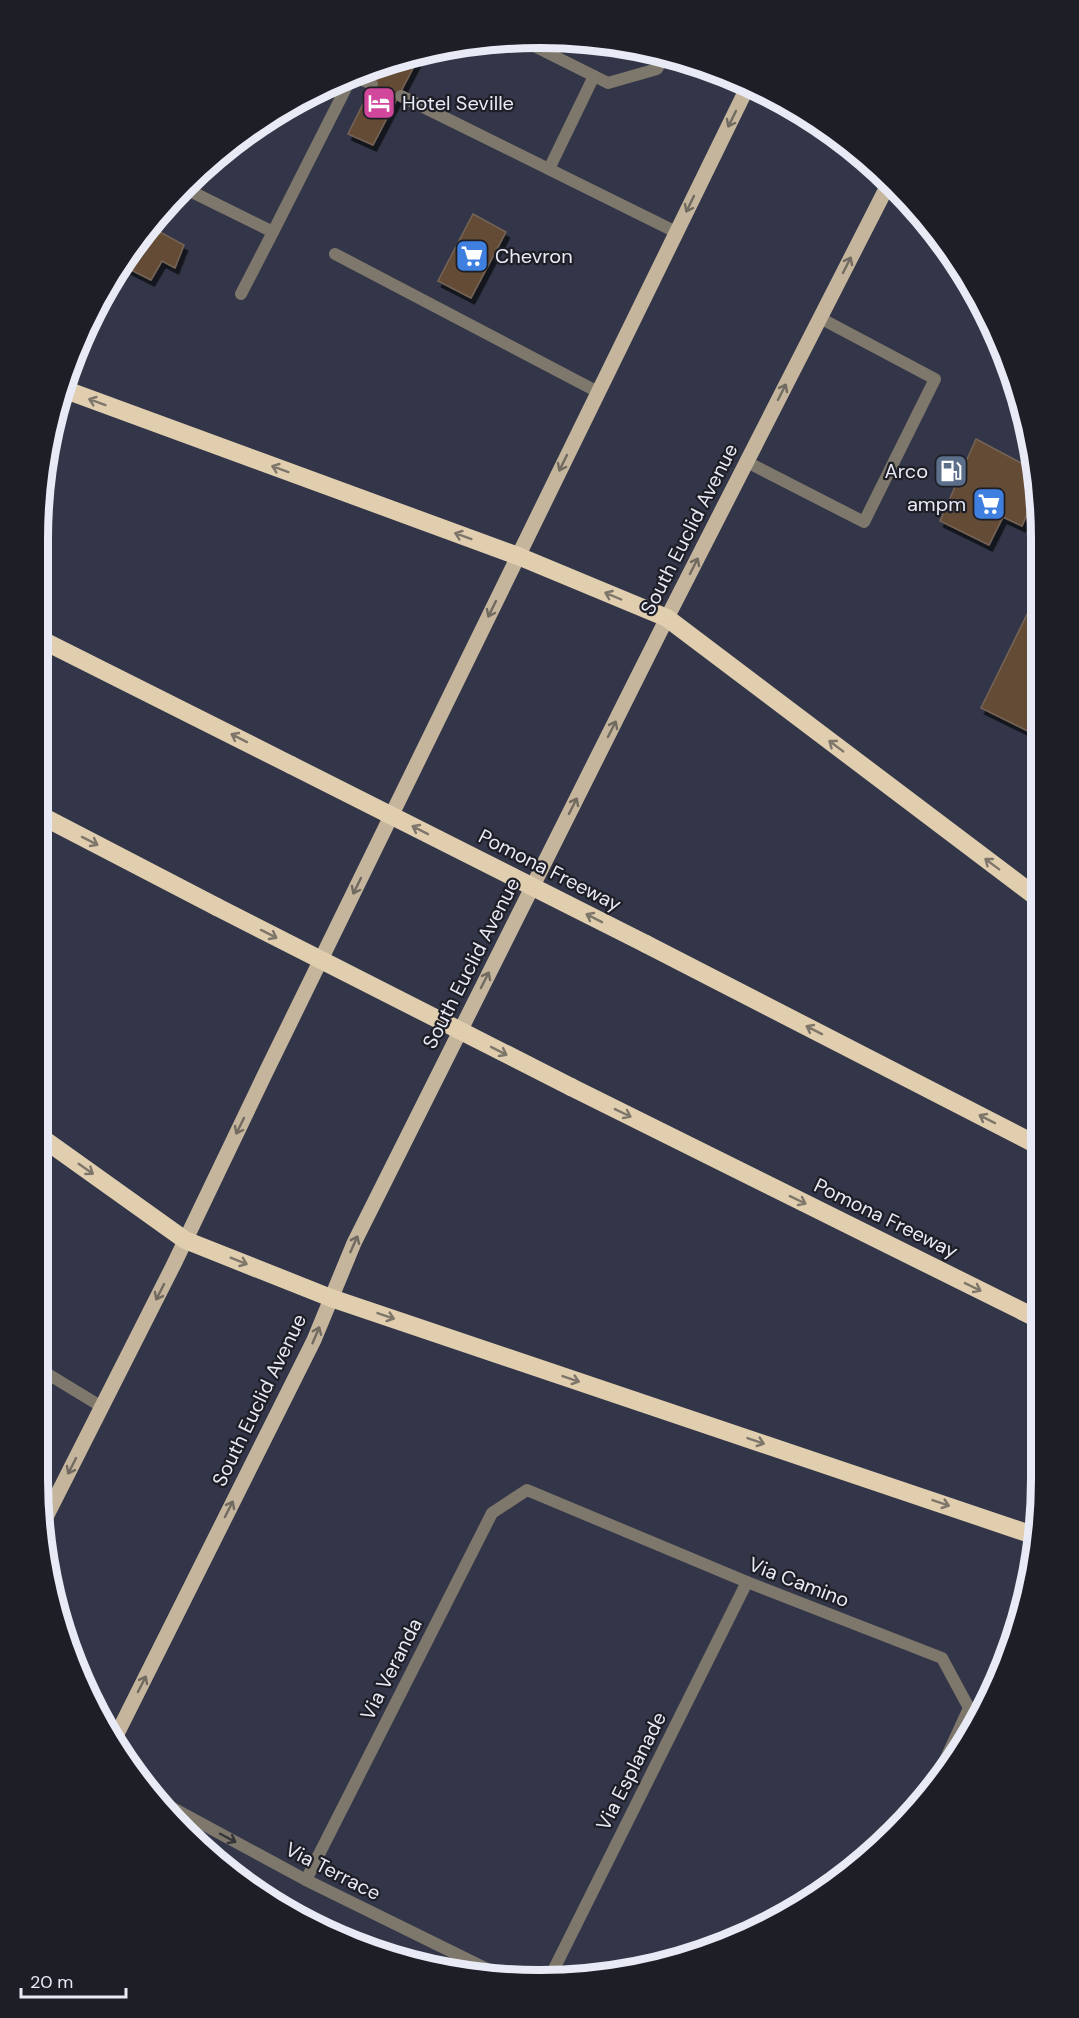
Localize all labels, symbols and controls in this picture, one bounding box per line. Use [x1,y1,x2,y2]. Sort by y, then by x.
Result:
hotel icon: Hotel Seville [361,85,397,121]
place label: Hotel Seville [402,90,514,116]
one-way arrow [726,109,737,127]
one-way arrow [684,195,696,213]
supermarket icon: Chevron [454,238,490,274]
place label: Chevron [495,243,573,269]
one-way arrow [842,256,854,274]
one-way arrow [777,384,789,402]
one-way arrow [88,395,107,406]
street label: South Euclid Avenue [635,439,743,619]
one-way arrow [557,453,569,471]
fuel station icon: Arco [933,453,969,489]
place label: Arco [884,458,928,484]
one-way arrow [271,463,290,474]
supermarket icon: ampm [971,486,1007,522]
place label: ampm [907,491,966,517]
one-way arrow [454,530,473,541]
one-way arrow [688,558,700,575]
one-way arrow [605,590,623,601]
one-way arrow [486,599,498,617]
one-way arrow [607,720,618,738]
one-way arrow [230,732,248,744]
one-way arrow [829,740,845,753]
one-way arrow [568,798,579,816]
street label: Pomona Freeway [474,823,626,917]
one-way arrow [412,824,429,836]
one-way arrow [81,835,98,847]
one-way arrow [984,858,1000,871]
street label: South Euclid Avenue [417,873,525,1053]
one-way arrow [350,877,362,895]
one-way arrow [585,911,603,923]
one-way arrow [259,928,277,940]
one-way arrow [480,972,492,990]
one-way arrow [806,1024,823,1036]
one-way arrow [489,1045,507,1057]
one-way arrow [614,1108,632,1120]
one-way arrow [979,1113,997,1125]
one-way arrow [233,1117,245,1135]
one-way arrow [77,1163,93,1175]
street label: Pomona Freeway [810,1172,962,1264]
one-way arrow [789,1194,806,1206]
one-way arrow [349,1235,360,1253]
one-way arrow [230,1256,248,1267]
one-way arrow [963,1281,981,1293]
one-way arrow [154,1283,165,1301]
street label: South Euclid Avenue [206,1309,312,1491]
one-way arrow [376,1312,395,1323]
one-way arrow [311,1326,322,1345]
one-way arrow [561,1374,580,1385]
one-way arrow [746,1436,765,1447]
one-way arrow [66,1457,77,1475]
one-way arrow [931,1499,950,1510]
one-way arrow [224,1501,236,1519]
street label: Via Camino [745,1551,853,1613]
street label: Via Veranda [354,1614,428,1724]
one-way arrow [137,1675,148,1693]
street label: Via Esplanade [590,1707,672,1835]
one-way arrow [219,1832,236,1844]
street label: Via Terrace [281,1836,385,1906]
scale bar [21,1961,126,1999]
text: 20 m [30,1970,73,1994]

